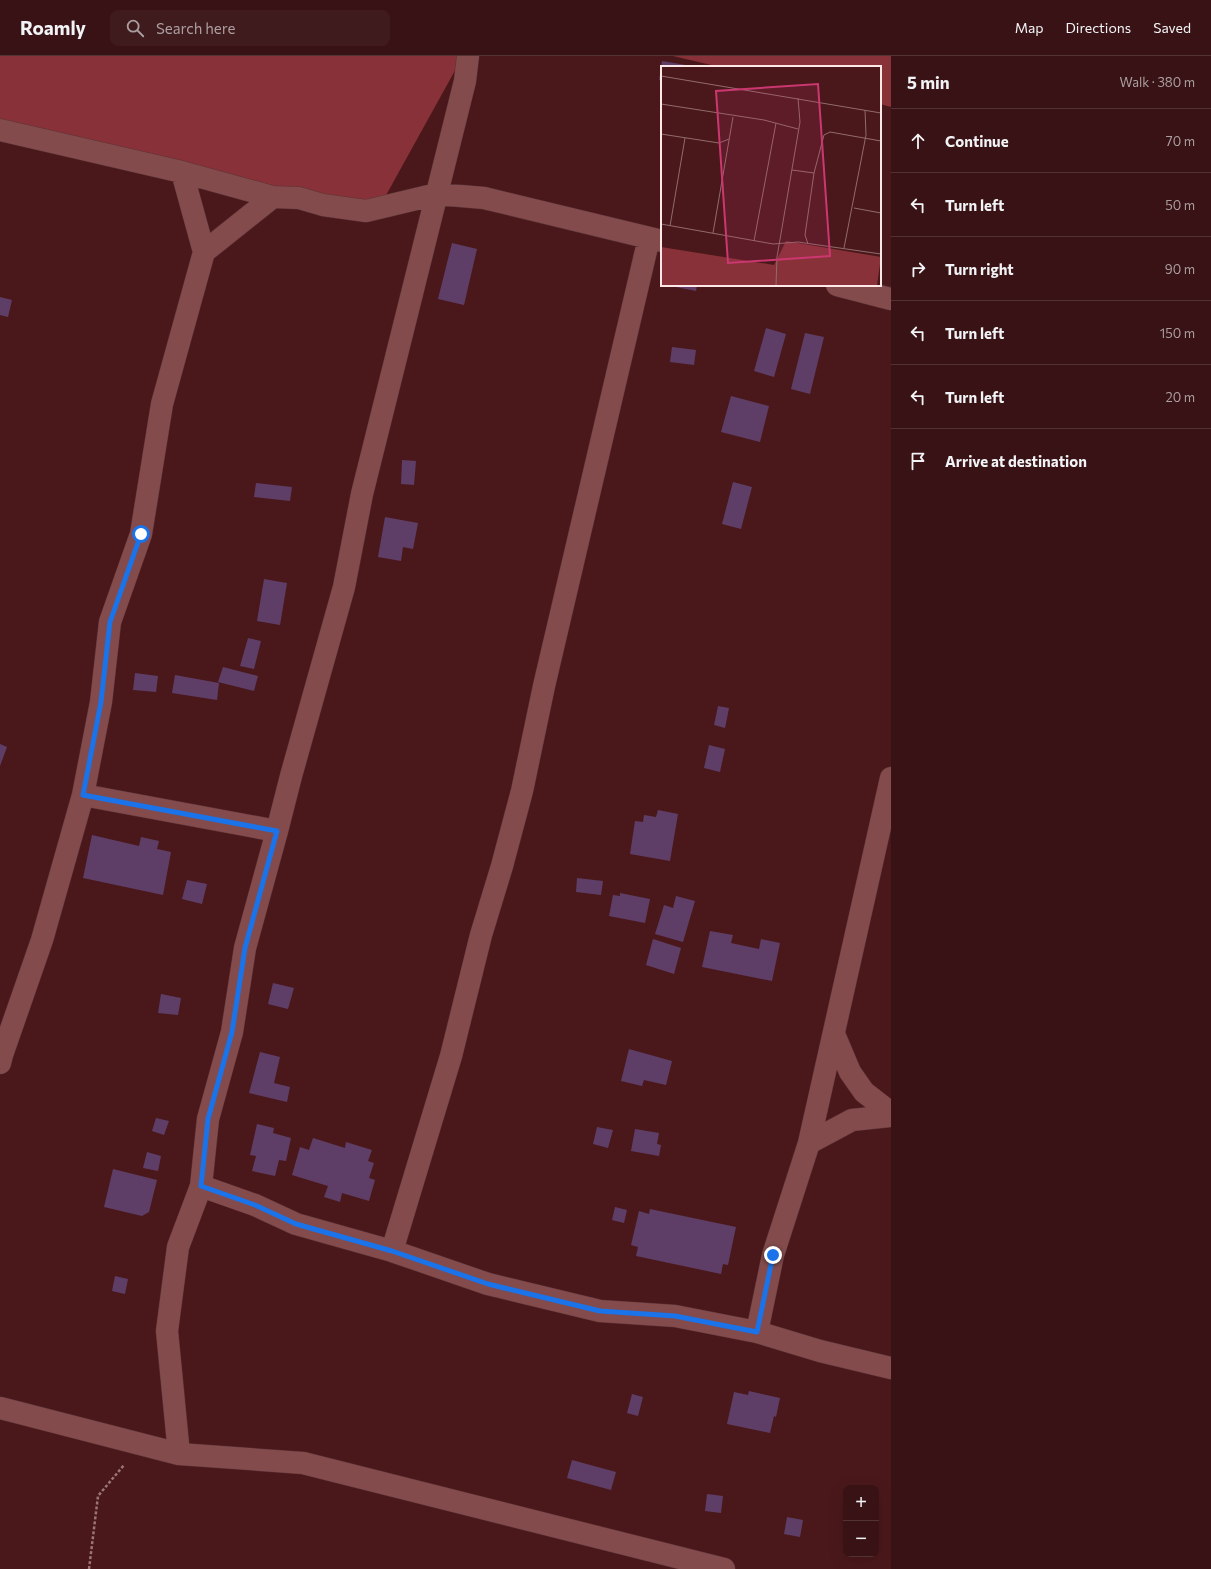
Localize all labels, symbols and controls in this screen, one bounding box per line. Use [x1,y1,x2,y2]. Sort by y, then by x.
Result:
search box [110,10,390,46]
text: Roamly [20,16,86,39]
icon: search [124,17,146,39]
text: Search here [156,19,235,37]
text: Map [1015,19,1044,36]
text: Directions [1066,19,1131,36]
text: Saved [1153,19,1191,36]
inset map [661,66,881,286]
text: 5 min [907,72,950,93]
text: Walk · 380 m [1120,74,1195,90]
icon: ahead [907,130,929,152]
text: Continue [945,132,1009,150]
text: 70 m [1166,133,1195,149]
icon: left [907,194,929,216]
text: Turn left [945,196,1004,214]
text: 50 m [1165,197,1195,213]
icon: right [907,258,929,280]
text: Turn right [945,260,1014,278]
text: 90 m [1165,261,1195,277]
icon: left [907,322,929,344]
text: Turn left [945,324,1004,342]
text: 150 m [1160,325,1195,341]
icon: left [907,386,929,408]
text: Turn left [945,388,1004,406]
text: 20 m [1166,389,1195,405]
icon: arrive [907,450,929,472]
text: Arrive at destination [945,452,1087,470]
route start [132,525,150,543]
route end [764,1246,782,1264]
map controls [843,1485,879,1557]
button: + [843,1485,879,1521]
button: − [843,1521,879,1557]

